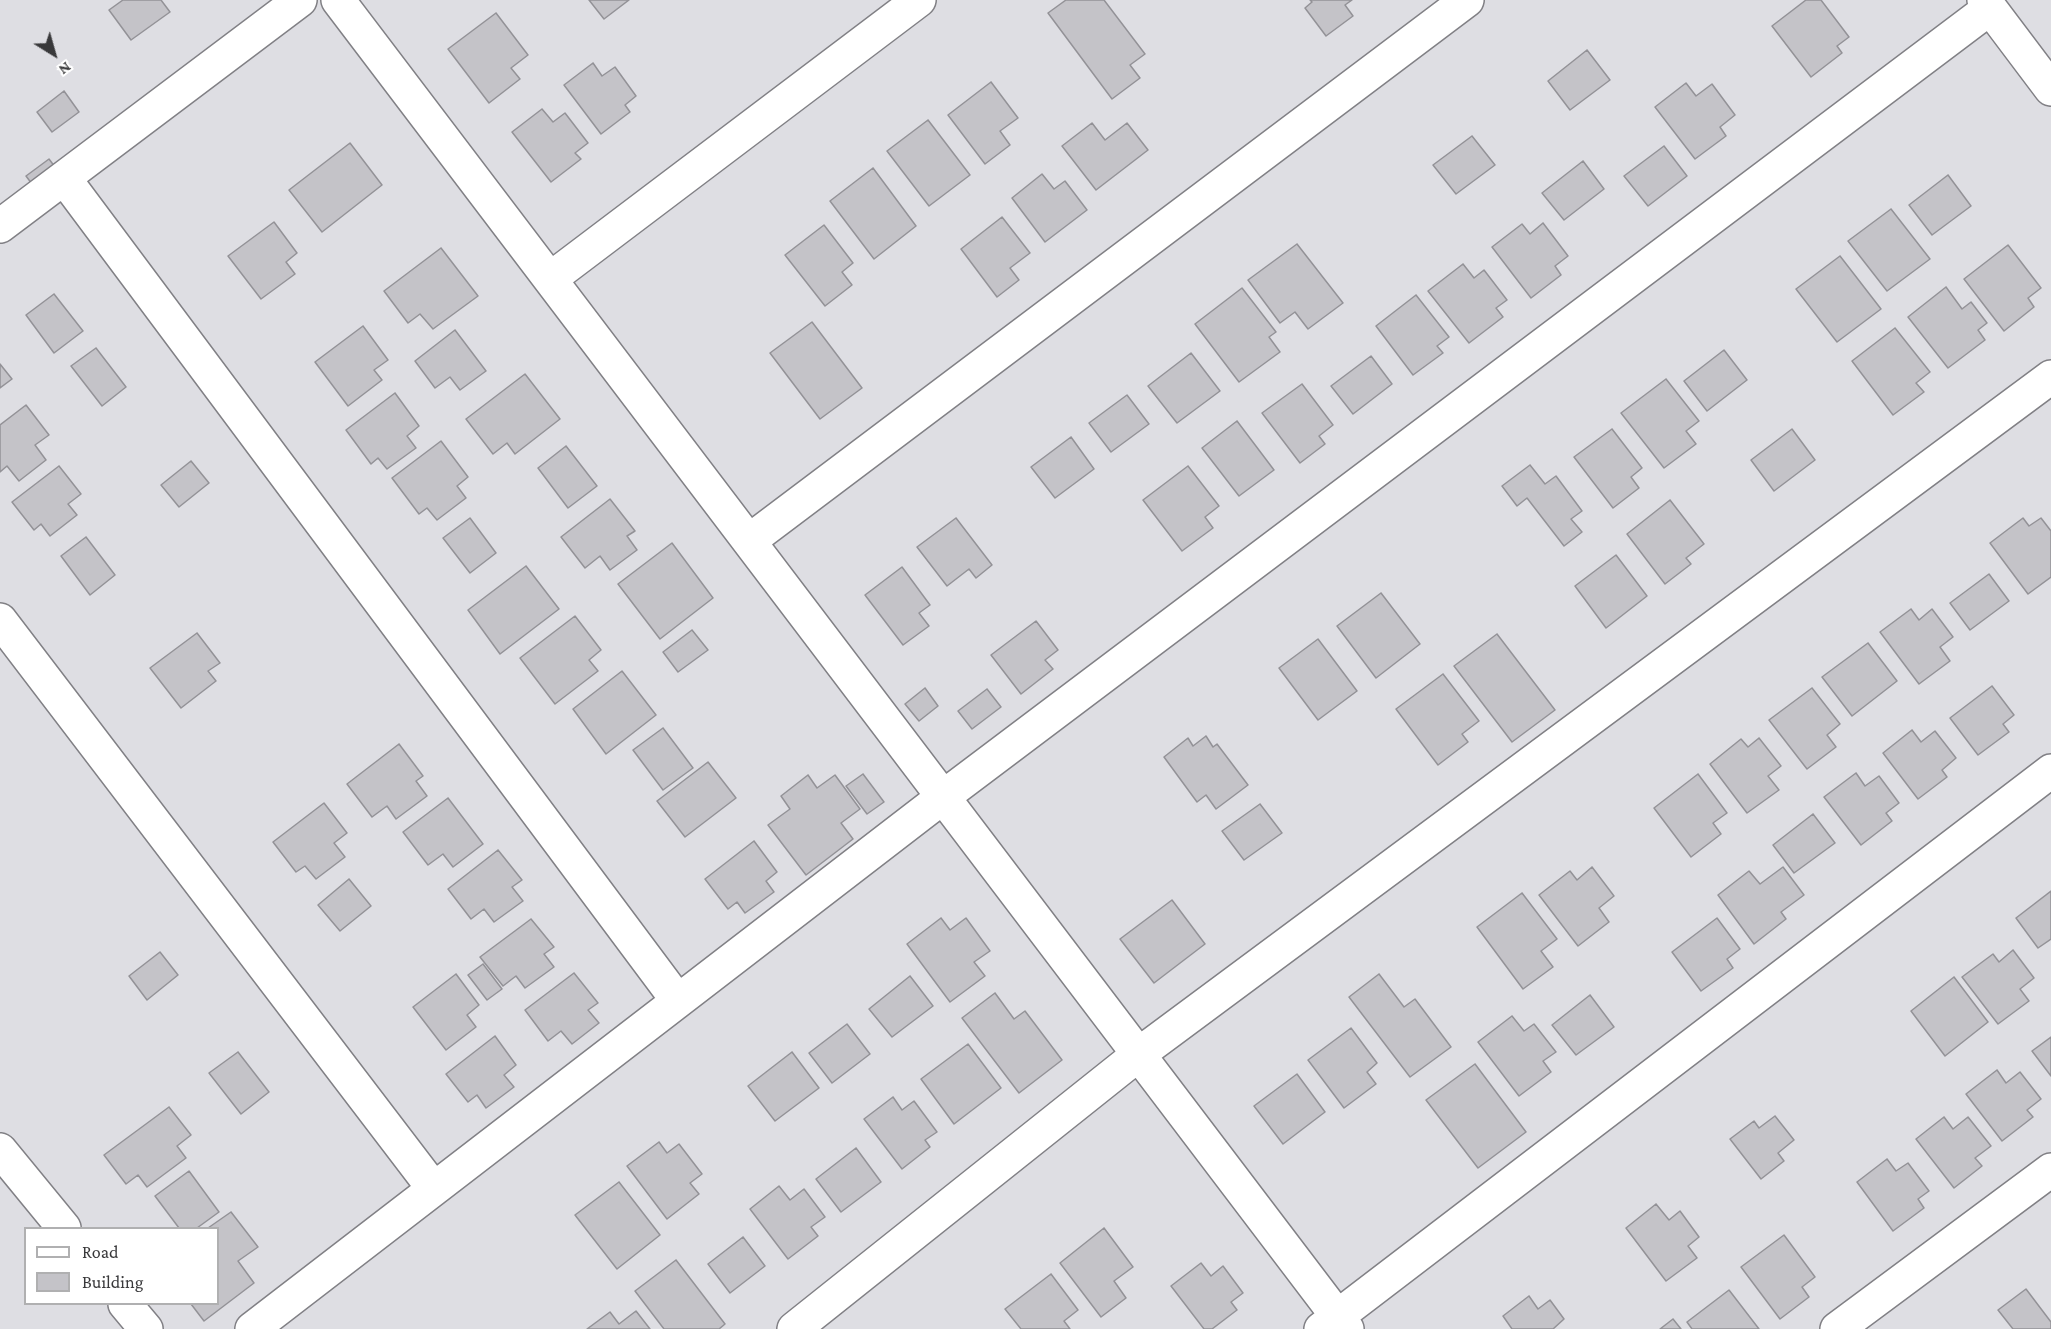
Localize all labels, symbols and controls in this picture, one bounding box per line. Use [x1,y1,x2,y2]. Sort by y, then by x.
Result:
north arrow [24,24,84,84]
text: N [56,59,75,79]
legend [24,1227,219,1305]
text: Road [82,1242,119,1262]
text: Building [82,1272,143,1292]

